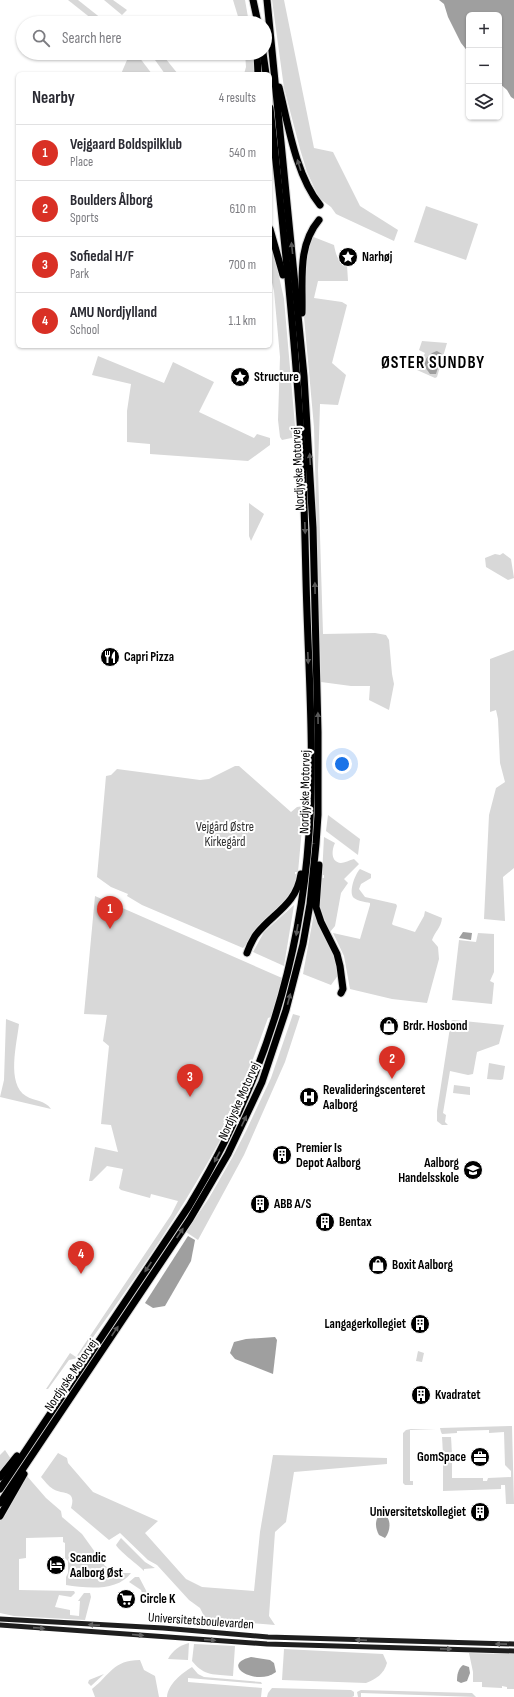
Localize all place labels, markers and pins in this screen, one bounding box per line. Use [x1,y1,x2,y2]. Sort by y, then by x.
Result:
place icon: Narhøj [337,246,359,268]
place label: Narhøj [362,249,393,265]
place icon: Structure [229,366,251,388]
place label: Structure [254,369,299,385]
restaurant icon: Capri Pizza [99,646,121,668]
place label: Capri Pizza [124,649,174,665]
pin: 1 [97,896,123,929]
shop icon: Brdr. Hosbond [378,1015,400,1037]
place label: Brdr. Hosbond [403,1018,468,1034]
pin: 2 [379,1046,405,1079]
pin: 3 [177,1064,203,1097]
place label: Revalideringscenteret Aalborg [322,1082,426,1113]
hospital icon: Revalideringscenteret Aalborg [298,1086,320,1108]
place label: Premier Is Depot Aalborg [296,1140,361,1171]
building icon: Premier Is Depot Aalborg [271,1144,293,1166]
place label: Aalborg Handelsskole [398,1155,460,1186]
school or university icon: Aalborg Handelsskole [462,1159,484,1181]
building icon: ABB A/S [249,1193,271,1215]
place label: ABB A/S [273,1196,311,1212]
building icon: Bentax [314,1211,336,1233]
place label: Bentax [339,1214,372,1230]
pin: 4 [68,1241,94,1274]
shop icon: Boxit Aalborg [367,1254,389,1276]
place label: Boxit Aalborg [392,1257,453,1273]
building icon: Langagerkollegiet [409,1313,431,1335]
place label: Langagerkollegiet [324,1316,407,1332]
building icon: Kvadratet [410,1384,432,1406]
place label: Kvadratet [435,1387,481,1403]
office icon: GomSpace [469,1446,491,1468]
place label: GomSpace [417,1449,466,1465]
building icon: Universitetskollegiet [469,1501,491,1523]
place label: Universitetskollegiet [370,1504,467,1520]
place label: Scandic Aalborg Øst [69,1550,124,1581]
hotel icon: Scandic Aalborg Øst [45,1554,67,1576]
supermarket icon: Circle K [115,1588,137,1610]
place label: Circle K [140,1591,176,1607]

